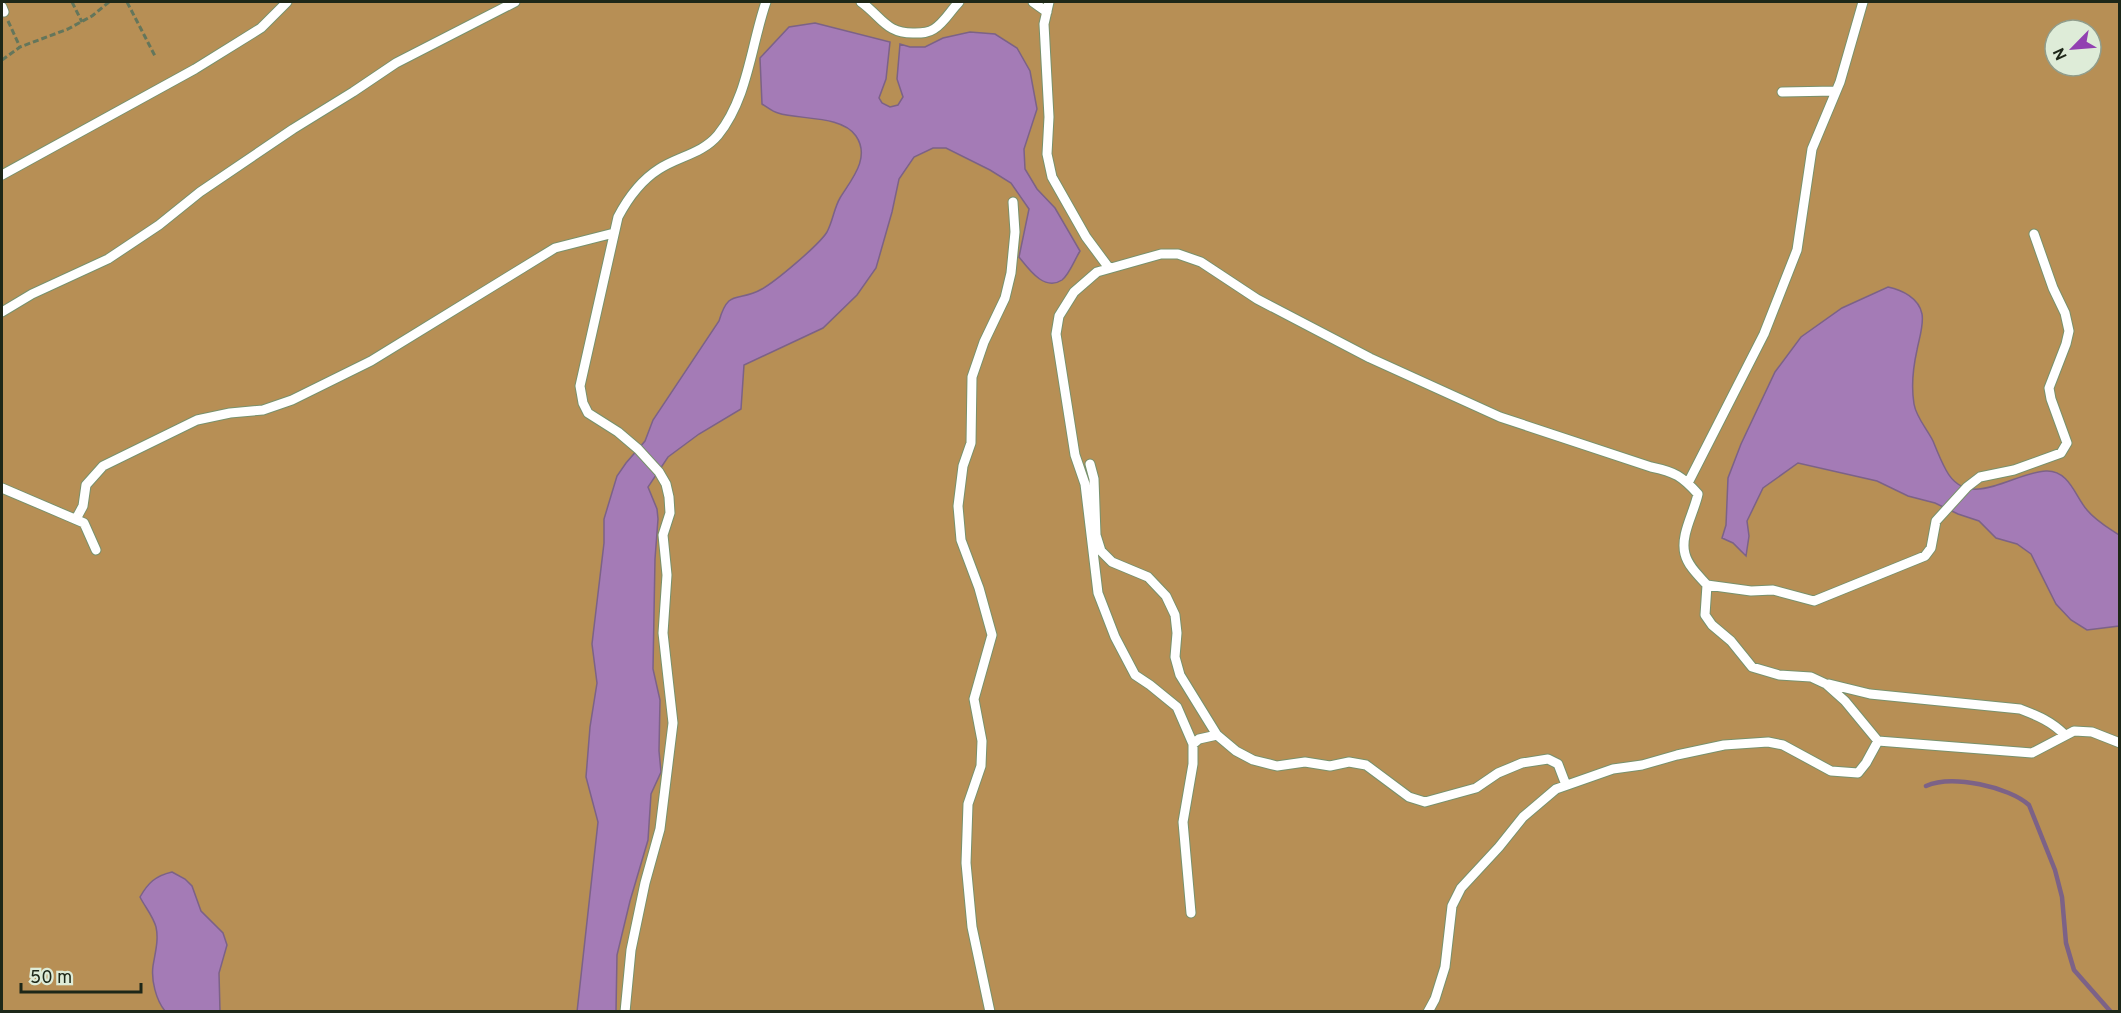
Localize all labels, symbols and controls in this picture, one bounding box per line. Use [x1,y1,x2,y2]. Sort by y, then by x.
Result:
north arrow [2043,18,2103,78]
text: N [2050,44,2073,63]
scale bar [21,956,141,994]
text: 50 m [30,967,72,990]

